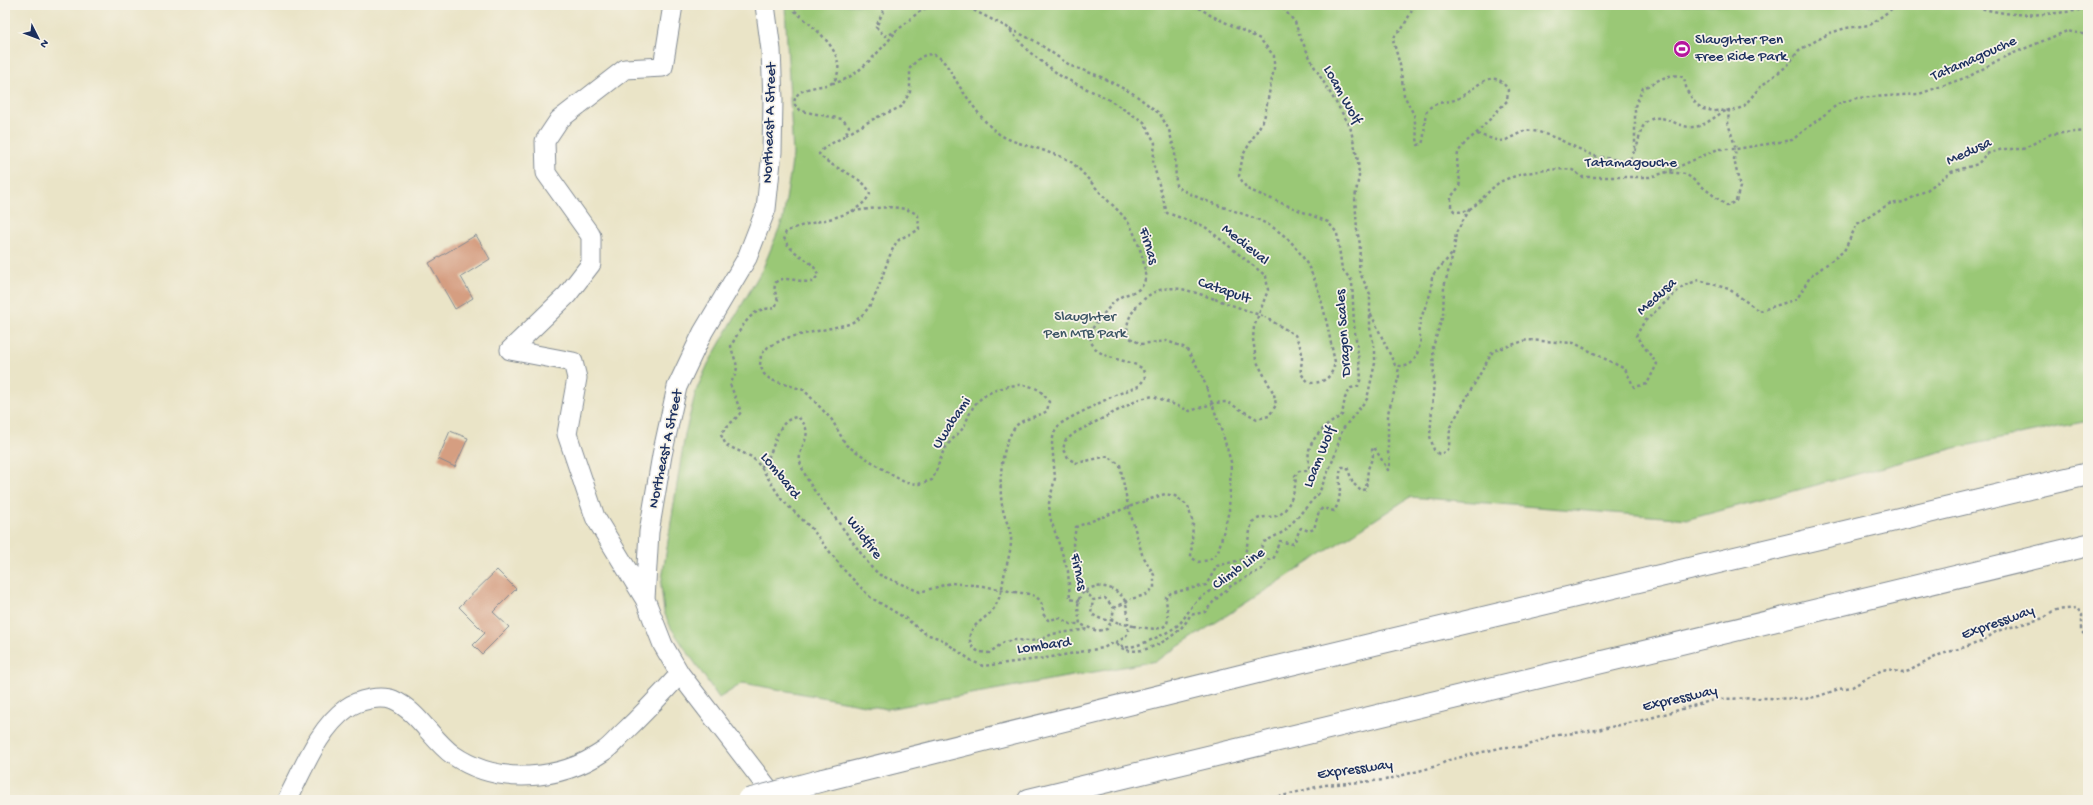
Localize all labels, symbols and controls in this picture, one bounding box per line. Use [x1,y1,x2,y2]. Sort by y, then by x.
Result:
north arrow [18,18,58,58]
place label: Slaughter Pen Free Ride Park [1694,31,1788,66]
street label: Tatamagouche [1928,32,2020,86]
text: N [37,37,51,50]
sports icon: Slaughter Pen Free Ride Park [1672,39,1692,59]
street label: Northeast A Street [759,60,781,184]
street label: Loam Wolf [1319,63,1366,129]
street label: Medusa [1944,133,1995,170]
street label: Tatamagouche [1584,154,1677,172]
street label: Medieval [1218,220,1272,270]
street label: Firnas [1134,225,1162,267]
street label: Catapult [1195,274,1255,309]
street label: Medusa [1633,274,1681,320]
street label: Dragon Scales [1332,288,1356,378]
park label: Slaughter Pen MTB Park [1043,308,1128,343]
street label: Northeast A Street [645,386,688,510]
street label: Uwabami [928,393,976,453]
street label: Loam Wolf [1300,423,1341,490]
street label: Lombard [756,449,805,504]
street label: Wildfire [842,513,886,563]
street label: Climb Line [1209,544,1269,594]
street label: Firnas [1065,551,1091,593]
street label: Expressway [1959,601,2037,644]
street label: Lombard [1016,633,1073,659]
street label: Expressway [1641,682,1720,716]
street label: Expressway [1316,756,1395,784]

